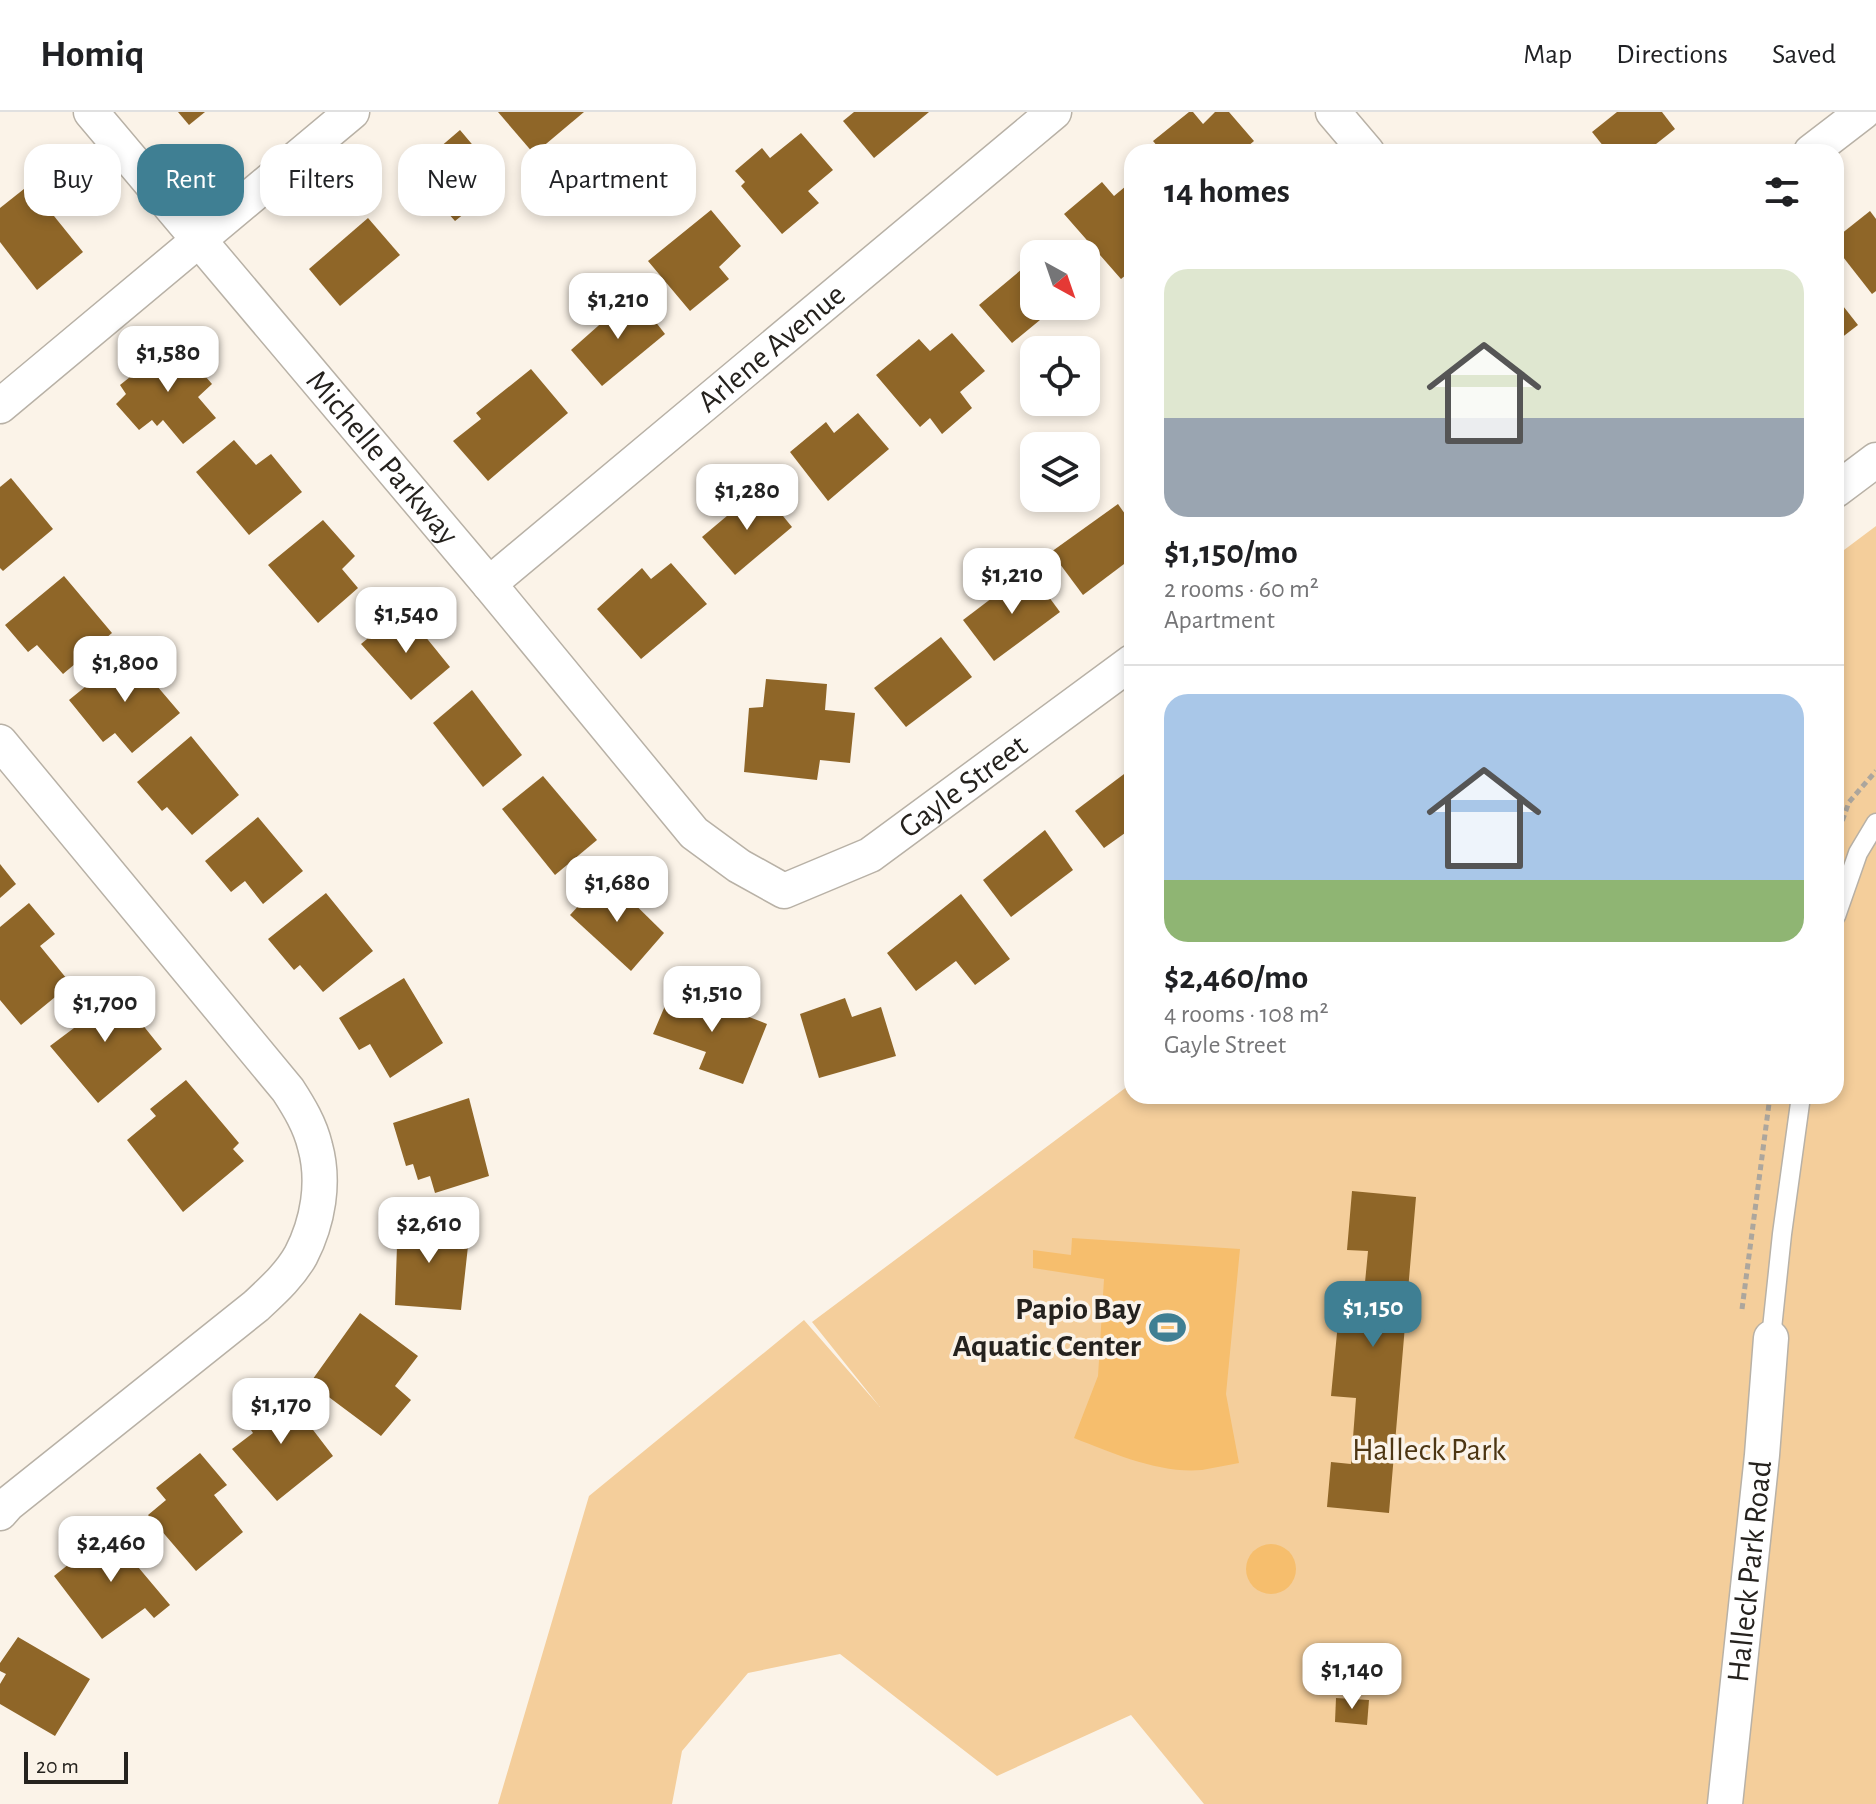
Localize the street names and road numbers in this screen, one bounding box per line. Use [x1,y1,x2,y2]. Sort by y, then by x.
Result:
street label: Arlene Avenue [692,278,851,418]
street label: Michelle Parkway [300,364,465,551]
street label: Gayle Street [893,729,1033,844]
street label: Halleck Park Road [1722,1459,1777,1684]

